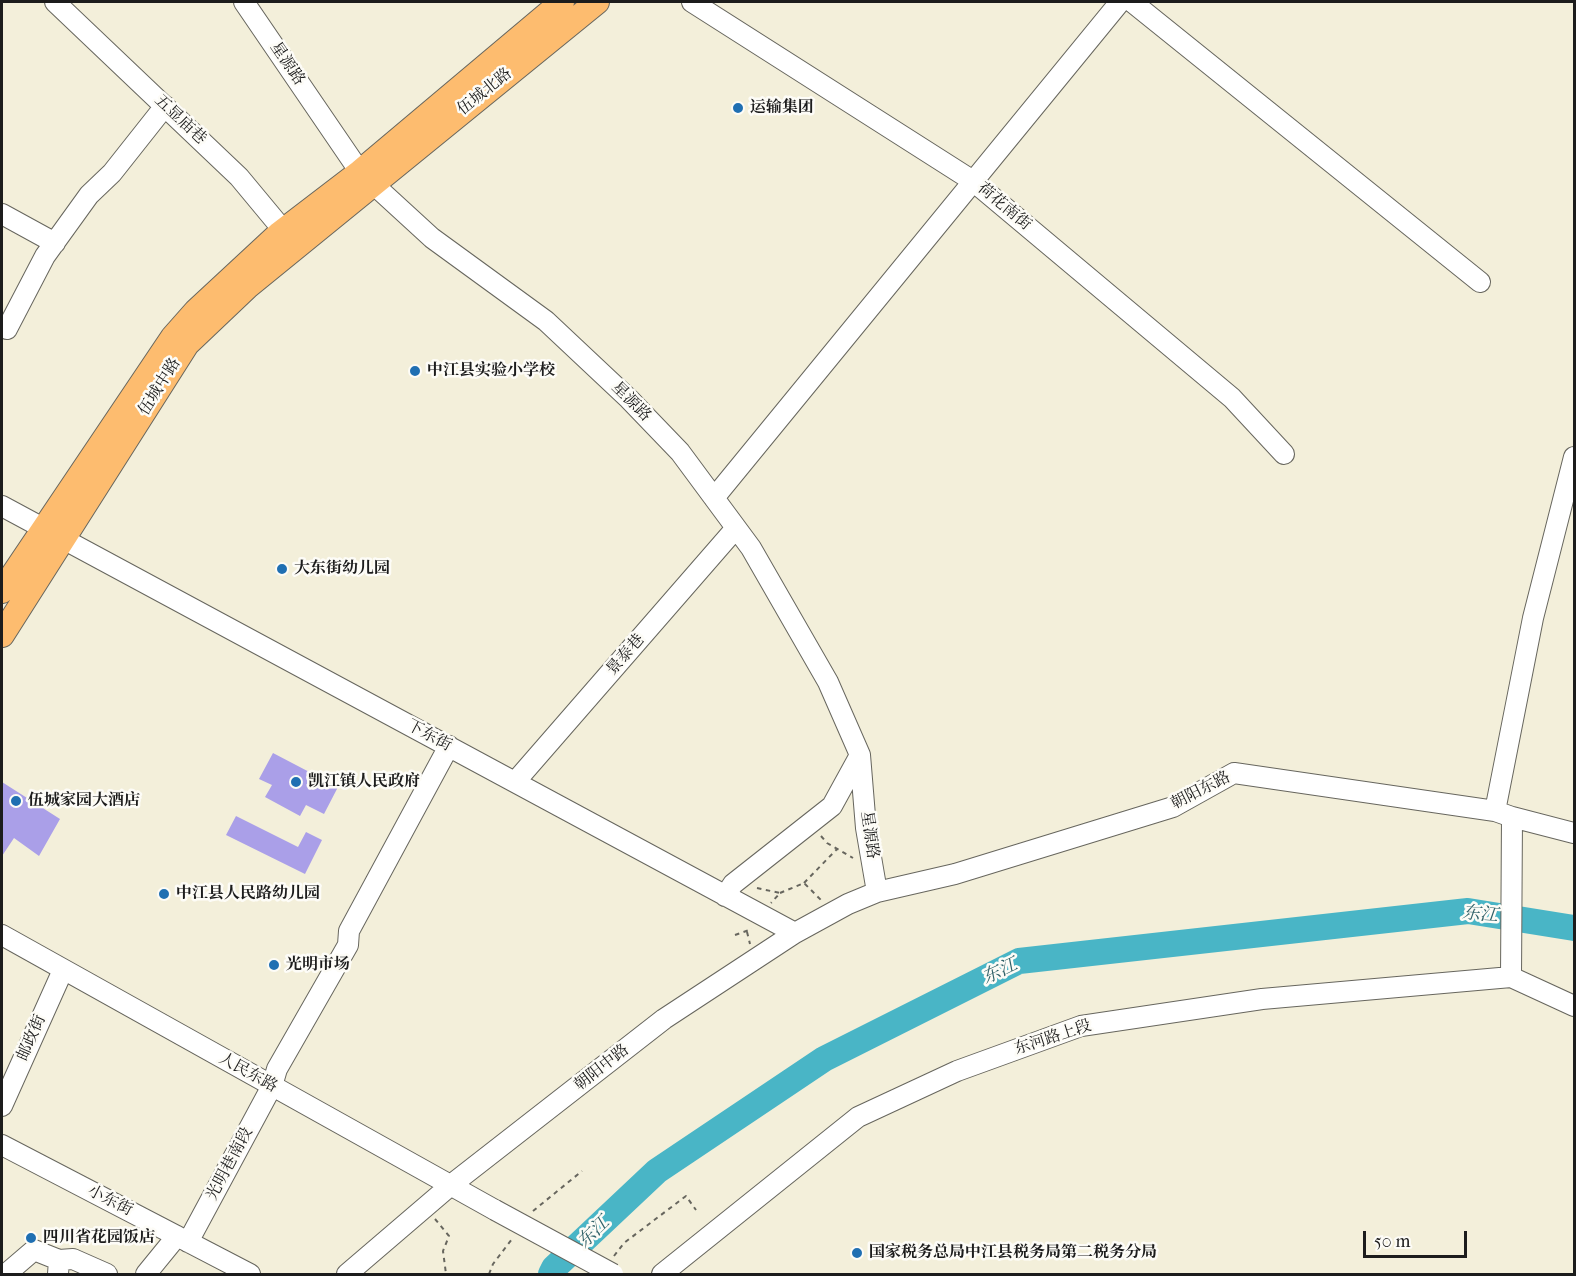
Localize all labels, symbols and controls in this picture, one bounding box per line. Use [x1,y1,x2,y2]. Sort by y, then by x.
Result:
street label: 星源路 [266,39,308,89]
street label: 伍城北路 [454,64,516,120]
street label: 五显庙巷 [150,91,210,149]
place label: 运输集团 [750,98,814,118]
marker: 运输集团 [731,101,745,115]
street label: 荷花南街 [973,179,1035,235]
street label: 伍城中路 [135,355,185,419]
place label: 中江县实验小学校 [427,361,555,381]
marker: 中江县实验小学校 [408,364,422,378]
street label: 星源路 [607,378,655,426]
place label: 大东街幼儿园 [294,559,390,579]
marker: 大东街幼儿园 [275,562,289,576]
street label: 景泰巷 [603,631,649,679]
street label: 下东街 [403,716,455,756]
street label: 朝阳东路 [1168,768,1234,814]
place label: 凯江镇人民政府 [308,772,420,792]
marker: 凯江镇人民政府 [289,775,303,789]
place label: 伍城家园大酒店 [28,791,140,811]
marker: 伍城家园大酒店 [9,794,23,808]
street label: 星源路 [856,810,882,860]
place label: 中江县人民路幼儿园 [176,884,320,904]
marker: 中江县人民路幼儿园 [157,887,171,901]
water label: 东江 [1461,903,1499,927]
place label: 光明市场 [286,955,350,975]
water label: 东江 [979,955,1021,989]
marker: 光明市场 [267,958,281,972]
street label: 邮政街 [13,1012,51,1064]
street label: 东河路上段 [1012,1017,1094,1059]
street label: 朝阳中路 [571,1041,633,1095]
street label: 人民东路 [215,1049,281,1097]
street label: 光明巷南段 [203,1124,257,1204]
street label: 小东街 [84,1182,136,1220]
water label: 东江 [574,1213,614,1253]
scale bar [1366,1219,1470,1257]
place label: 四川省花园饭店 [43,1228,155,1248]
marker: 四川省花园饭店 [24,1231,38,1245]
text: 50 m [1374,1231,1410,1252]
place label: 国家税务总局中江县税务局第二税务分局 [869,1243,1157,1263]
marker: 国家税务总局中江县税务局第二税务分局 [850,1246,864,1260]

